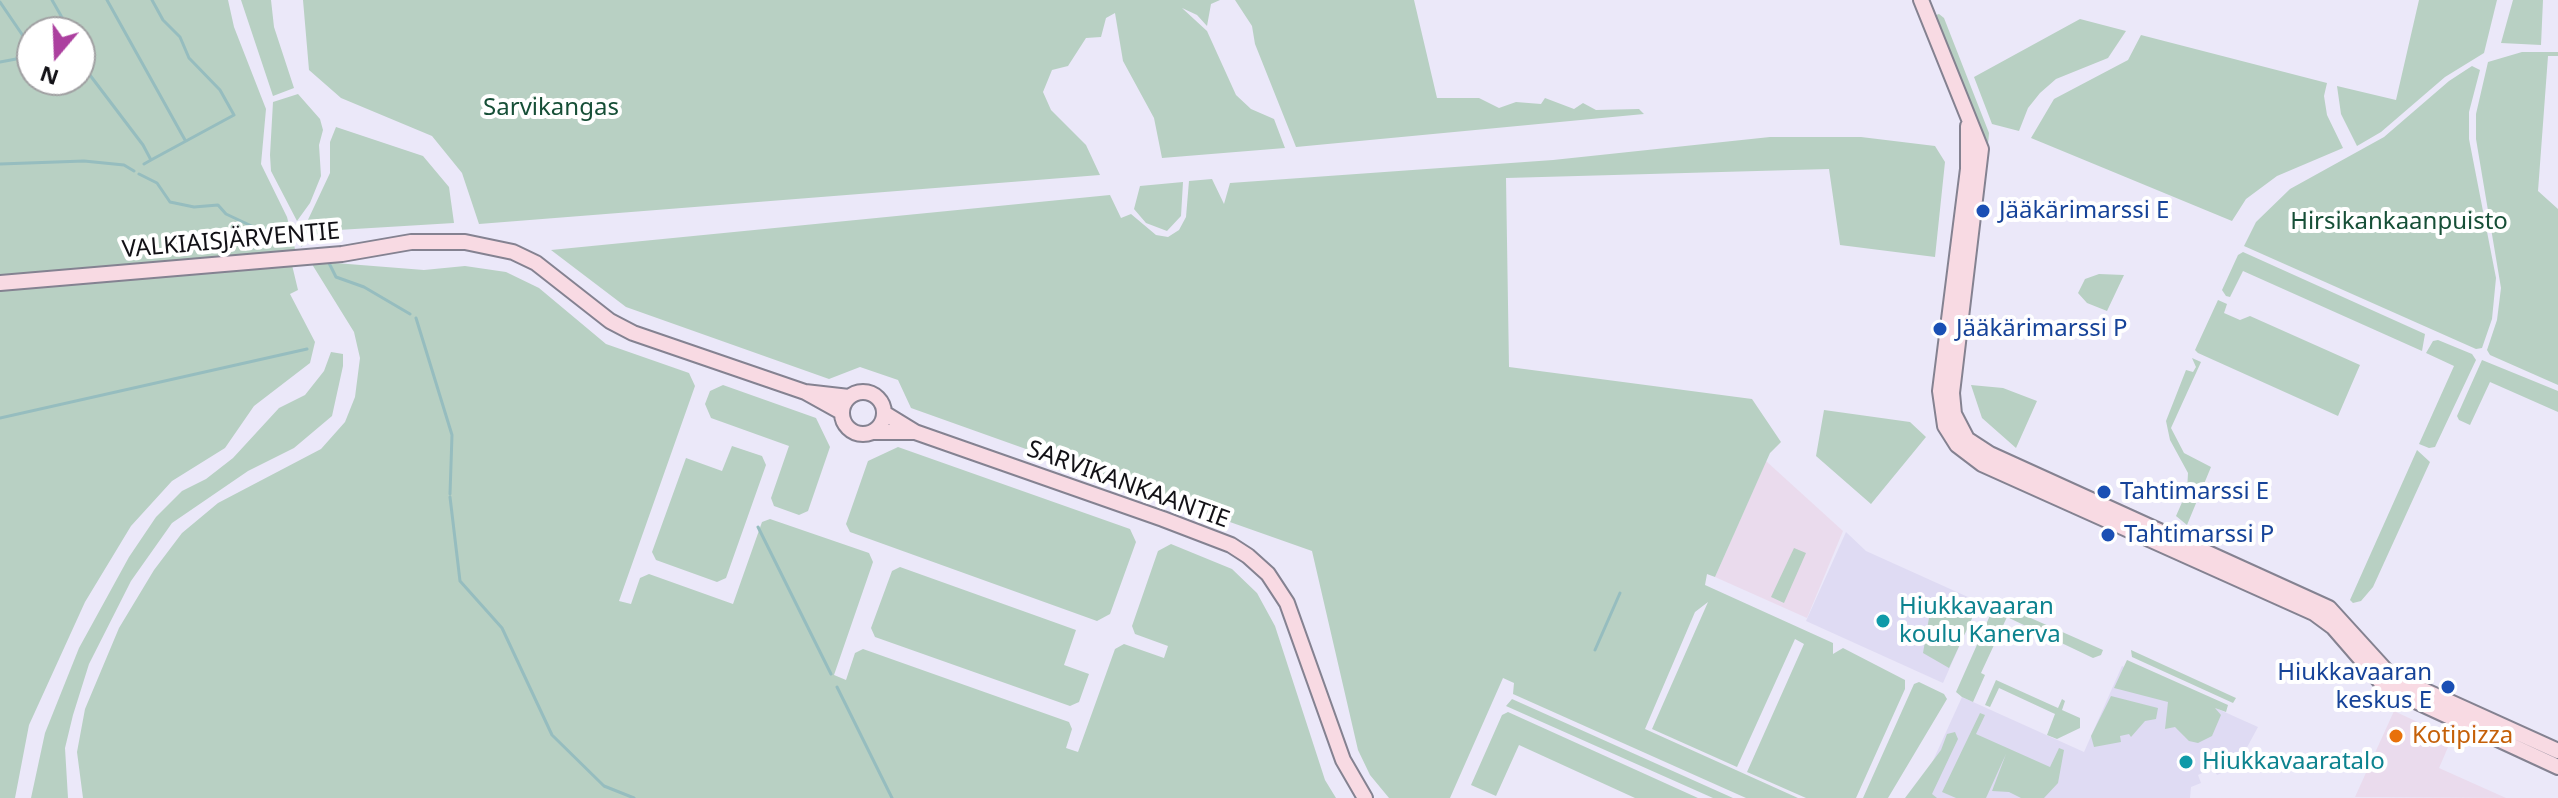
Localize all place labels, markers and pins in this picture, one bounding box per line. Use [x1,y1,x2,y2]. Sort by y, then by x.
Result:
place label: Jääkärimarssi E [1999,197,2169,225]
marker: Jääkärimarssi E [1974,202,1992,220]
place label: Jääkärimarssi P [1956,315,2128,343]
marker: Jääkärimarssi P [1931,320,1949,338]
place label: Tahtimarssi E [2120,478,2269,506]
marker: Tahtimarssi E [2095,483,2113,501]
place label: Tahtimarssi P [2124,521,2274,549]
marker: Tahtimarssi P [2099,526,2117,544]
place label: Hiukkavaaran koulu Kanerva [1899,593,2061,649]
marker: Hiukkavaaran koulu Kanerva [1874,612,1892,630]
place label: Hiukkavaaran keskus E [2277,659,2432,715]
marker: Hiukkavaaran keskus E [2439,678,2457,696]
place label: Kotipizza [2412,722,2513,750]
marker: Kotipizza [2387,727,2405,745]
place label: Hiukkavaaratalo [2202,748,2385,776]
marker: Hiukkavaaratalo [2177,753,2195,771]

